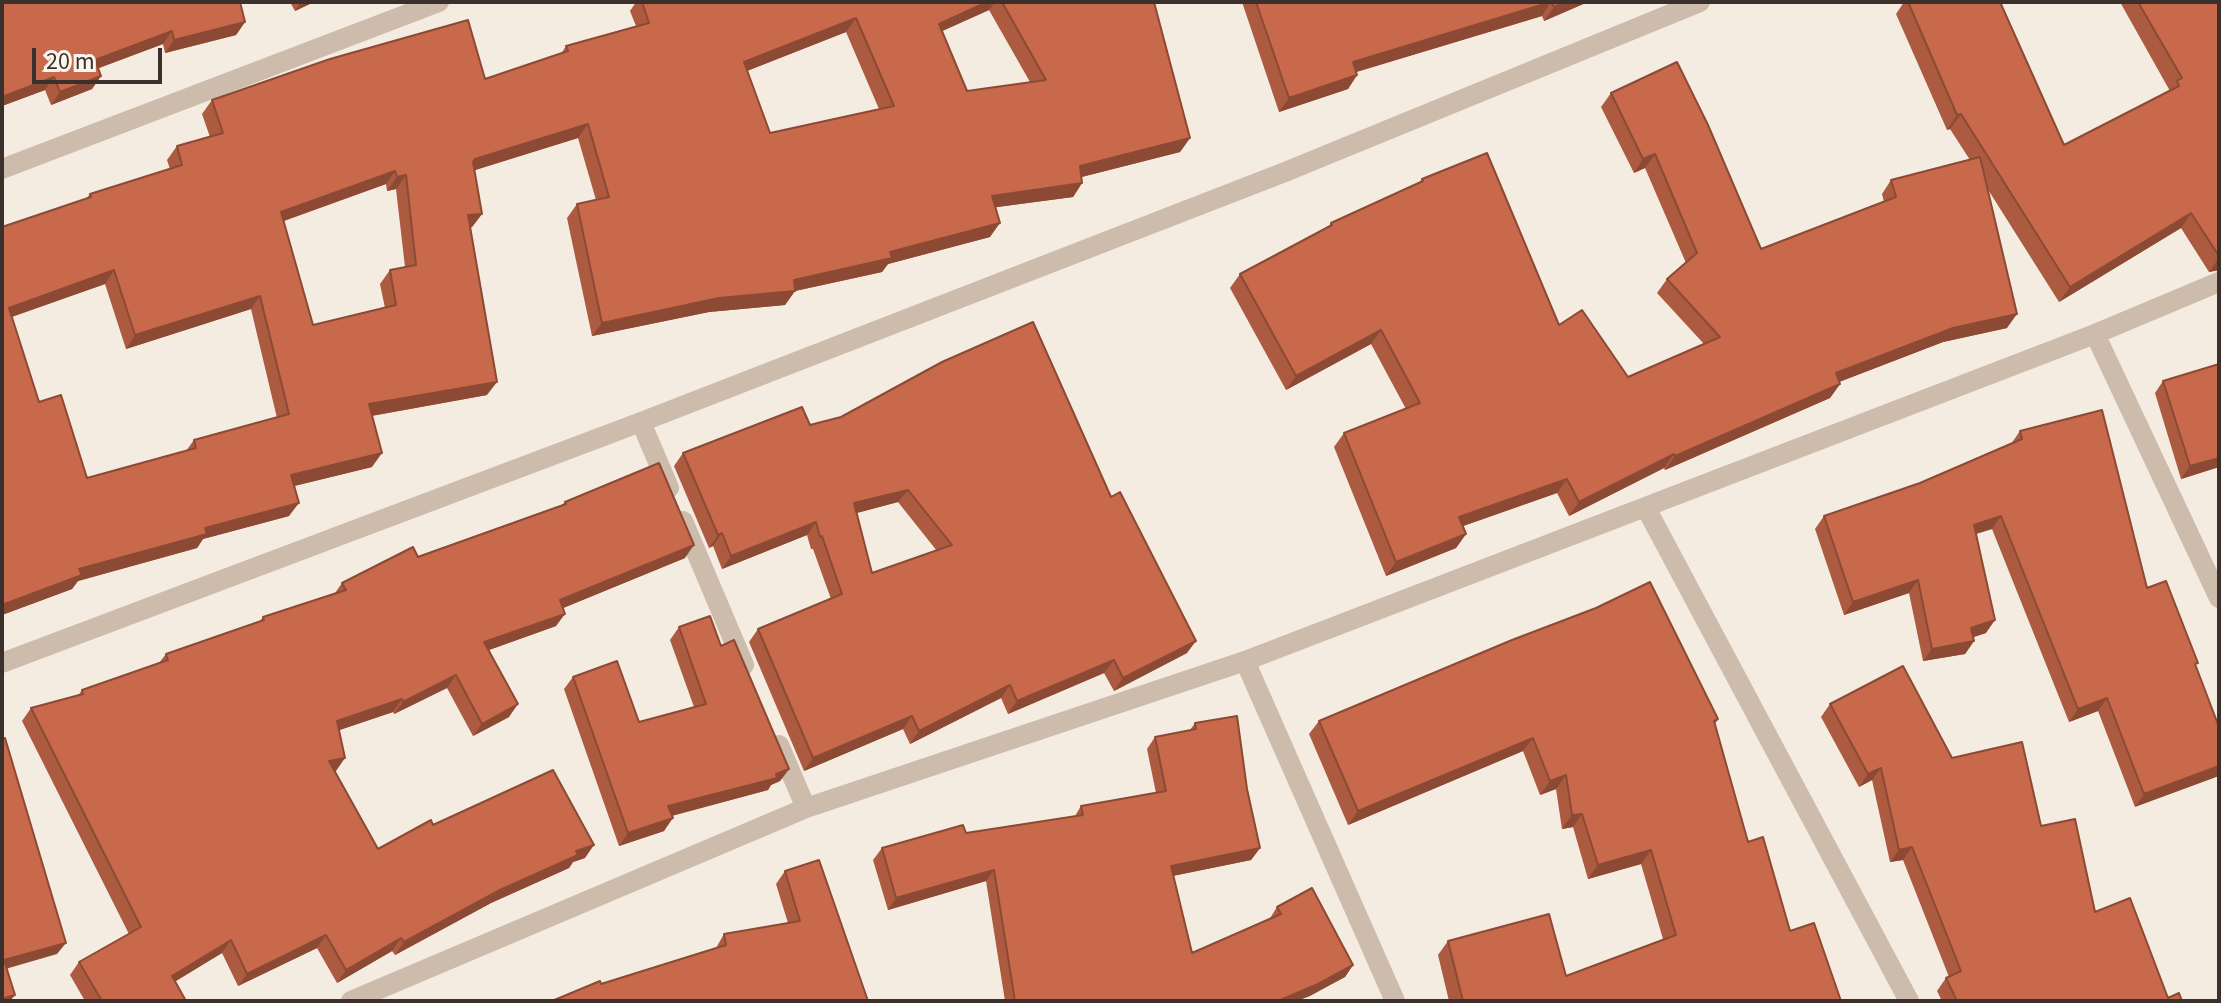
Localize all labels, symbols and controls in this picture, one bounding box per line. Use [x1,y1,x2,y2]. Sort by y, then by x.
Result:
scale bar [36,32,166,82]
text: 20 m [46,44,95,79]

